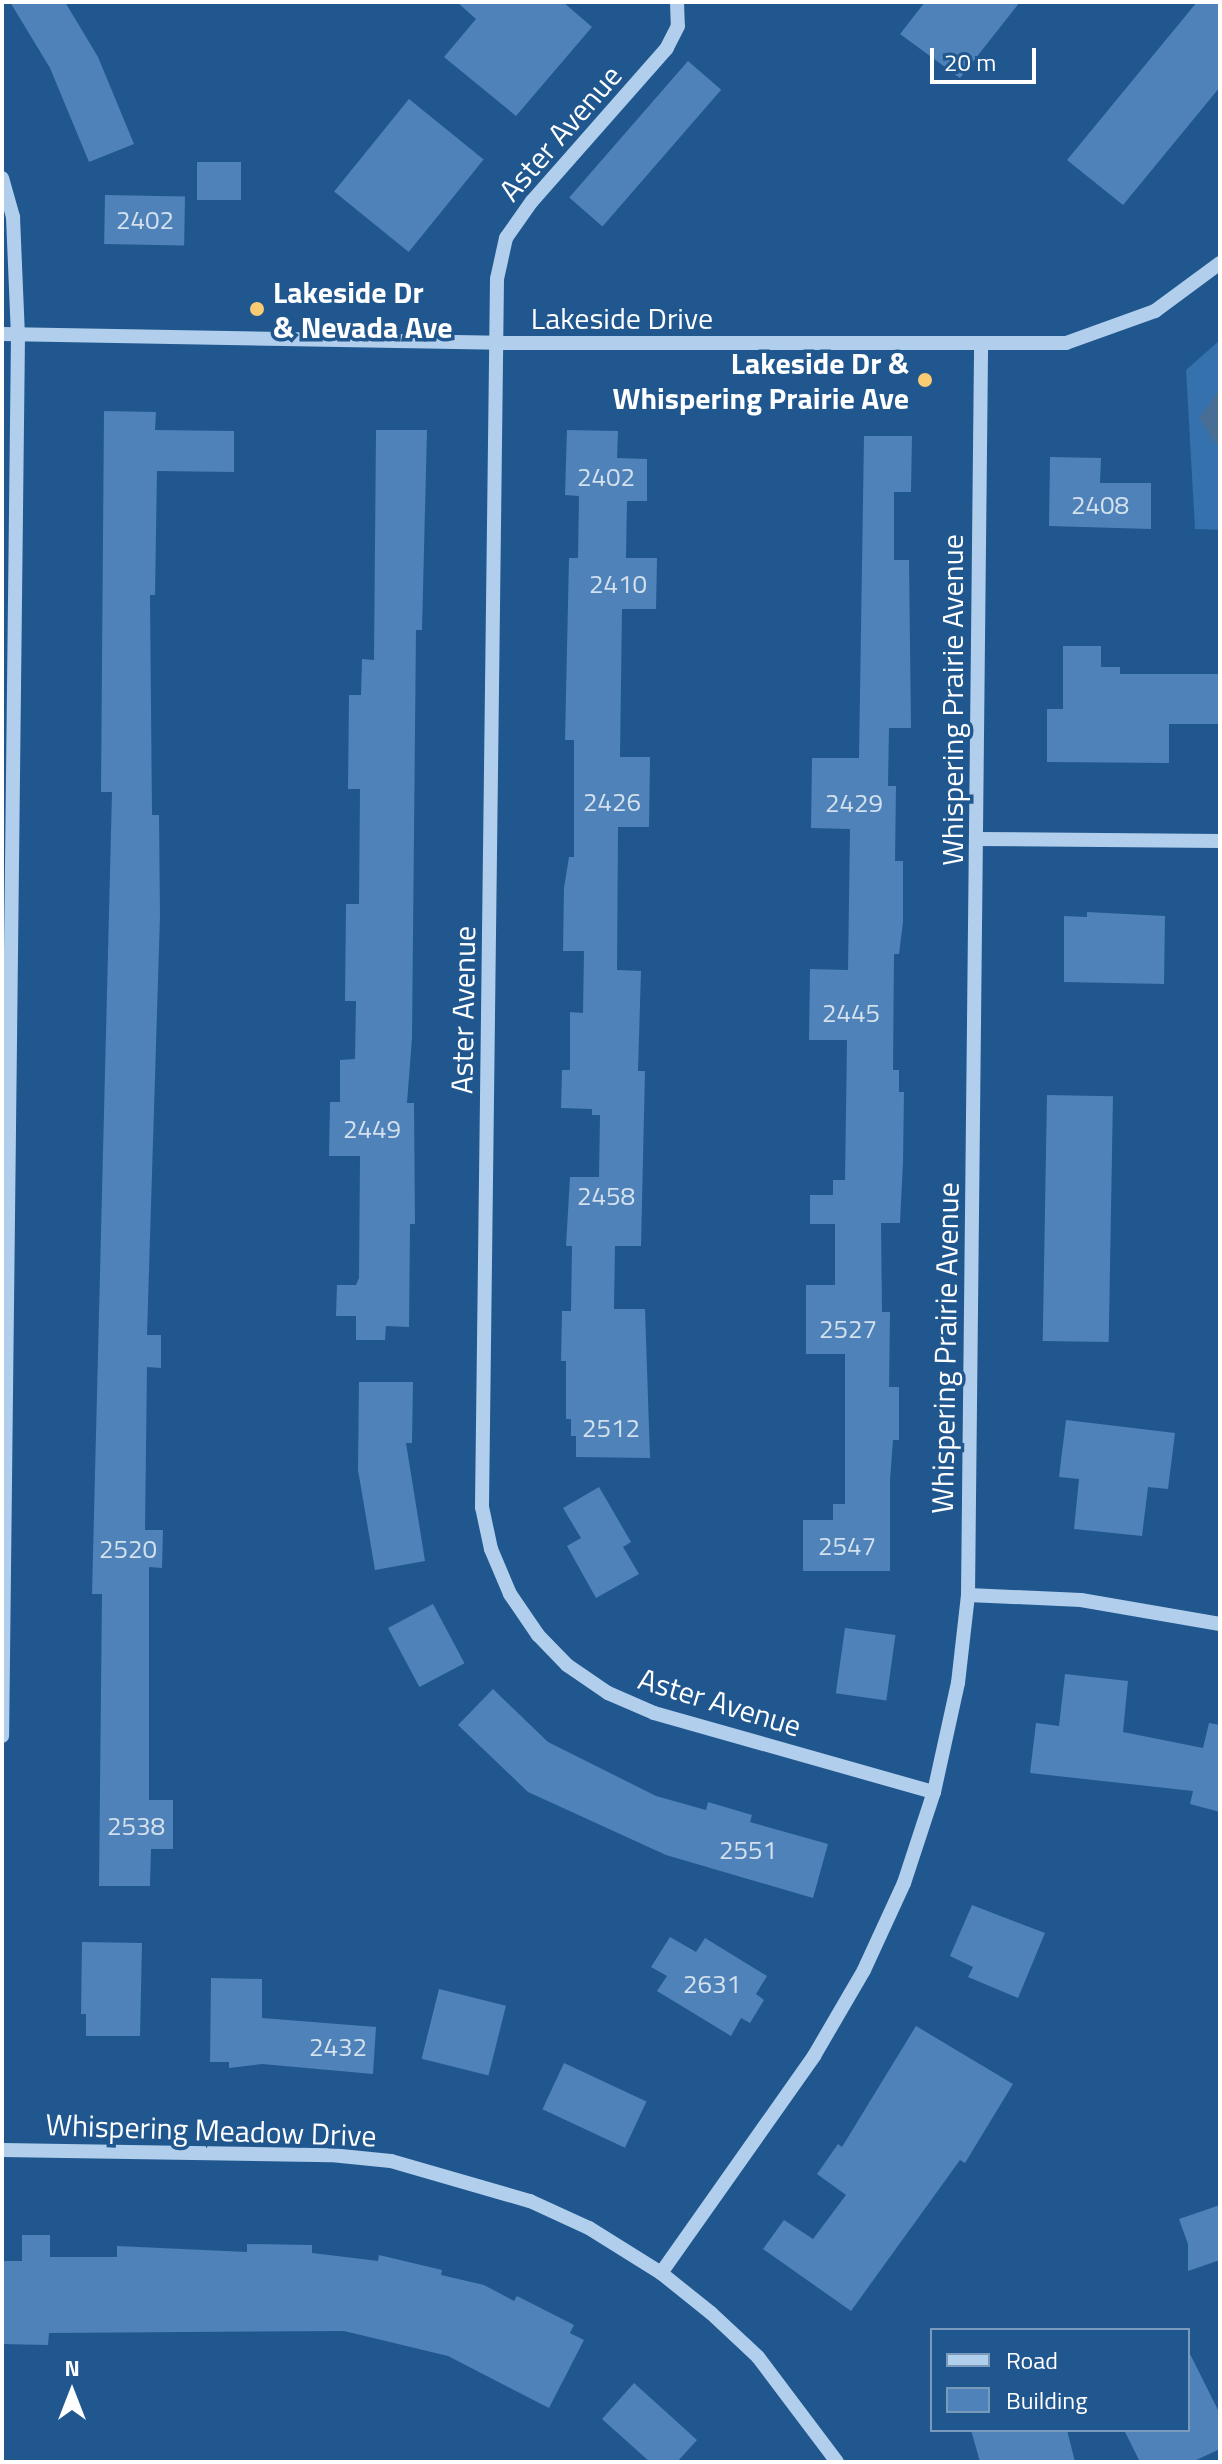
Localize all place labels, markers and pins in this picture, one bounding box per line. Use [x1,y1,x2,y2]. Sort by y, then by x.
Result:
place label: Lakeside Dr & Nevada Ave [273,274,453,344]
marker: Lakeside Dr & Nevada Ave [248,300,266,318]
place label: Lakeside Dr & Whispering Prairie Ave [613,345,909,416]
marker: Lakeside Dr & Whispering Prairie Ave [916,371,934,389]

